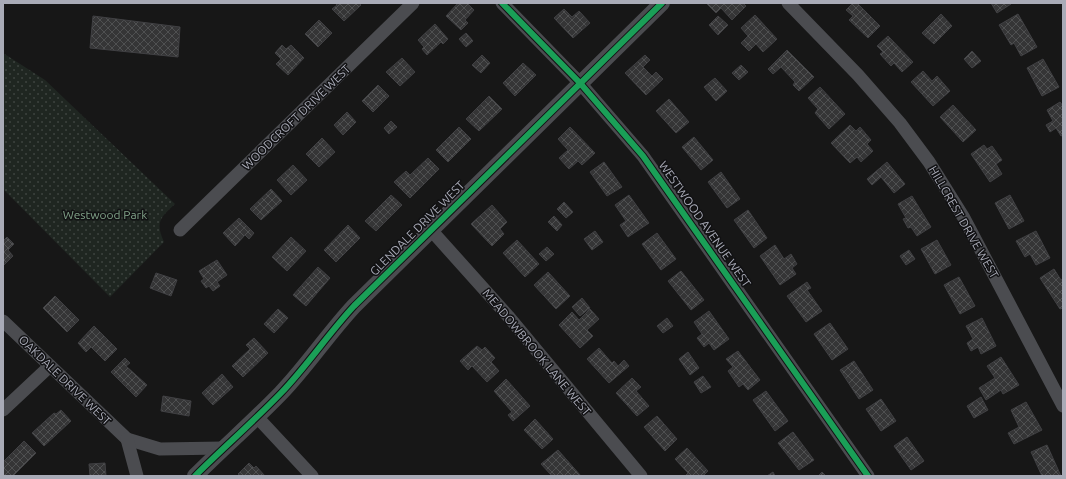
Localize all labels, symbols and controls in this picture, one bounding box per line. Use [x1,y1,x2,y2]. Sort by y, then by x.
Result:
street label: WOODCROFT DRIVE WEST [239,62,353,172]
street label: WESTWOOD AVENUE WEST [657,159,754,290]
street label: HILLCREST DRIVE WEST [927,164,1002,281]
street label: GLENDALE DRIVE WEST [367,178,467,278]
park label: Westwood Park [63,208,147,221]
street label: MEADOWBROOK LANE WEST [480,286,594,418]
street label: OAKDALE DRIVE WEST [16,333,114,428]

